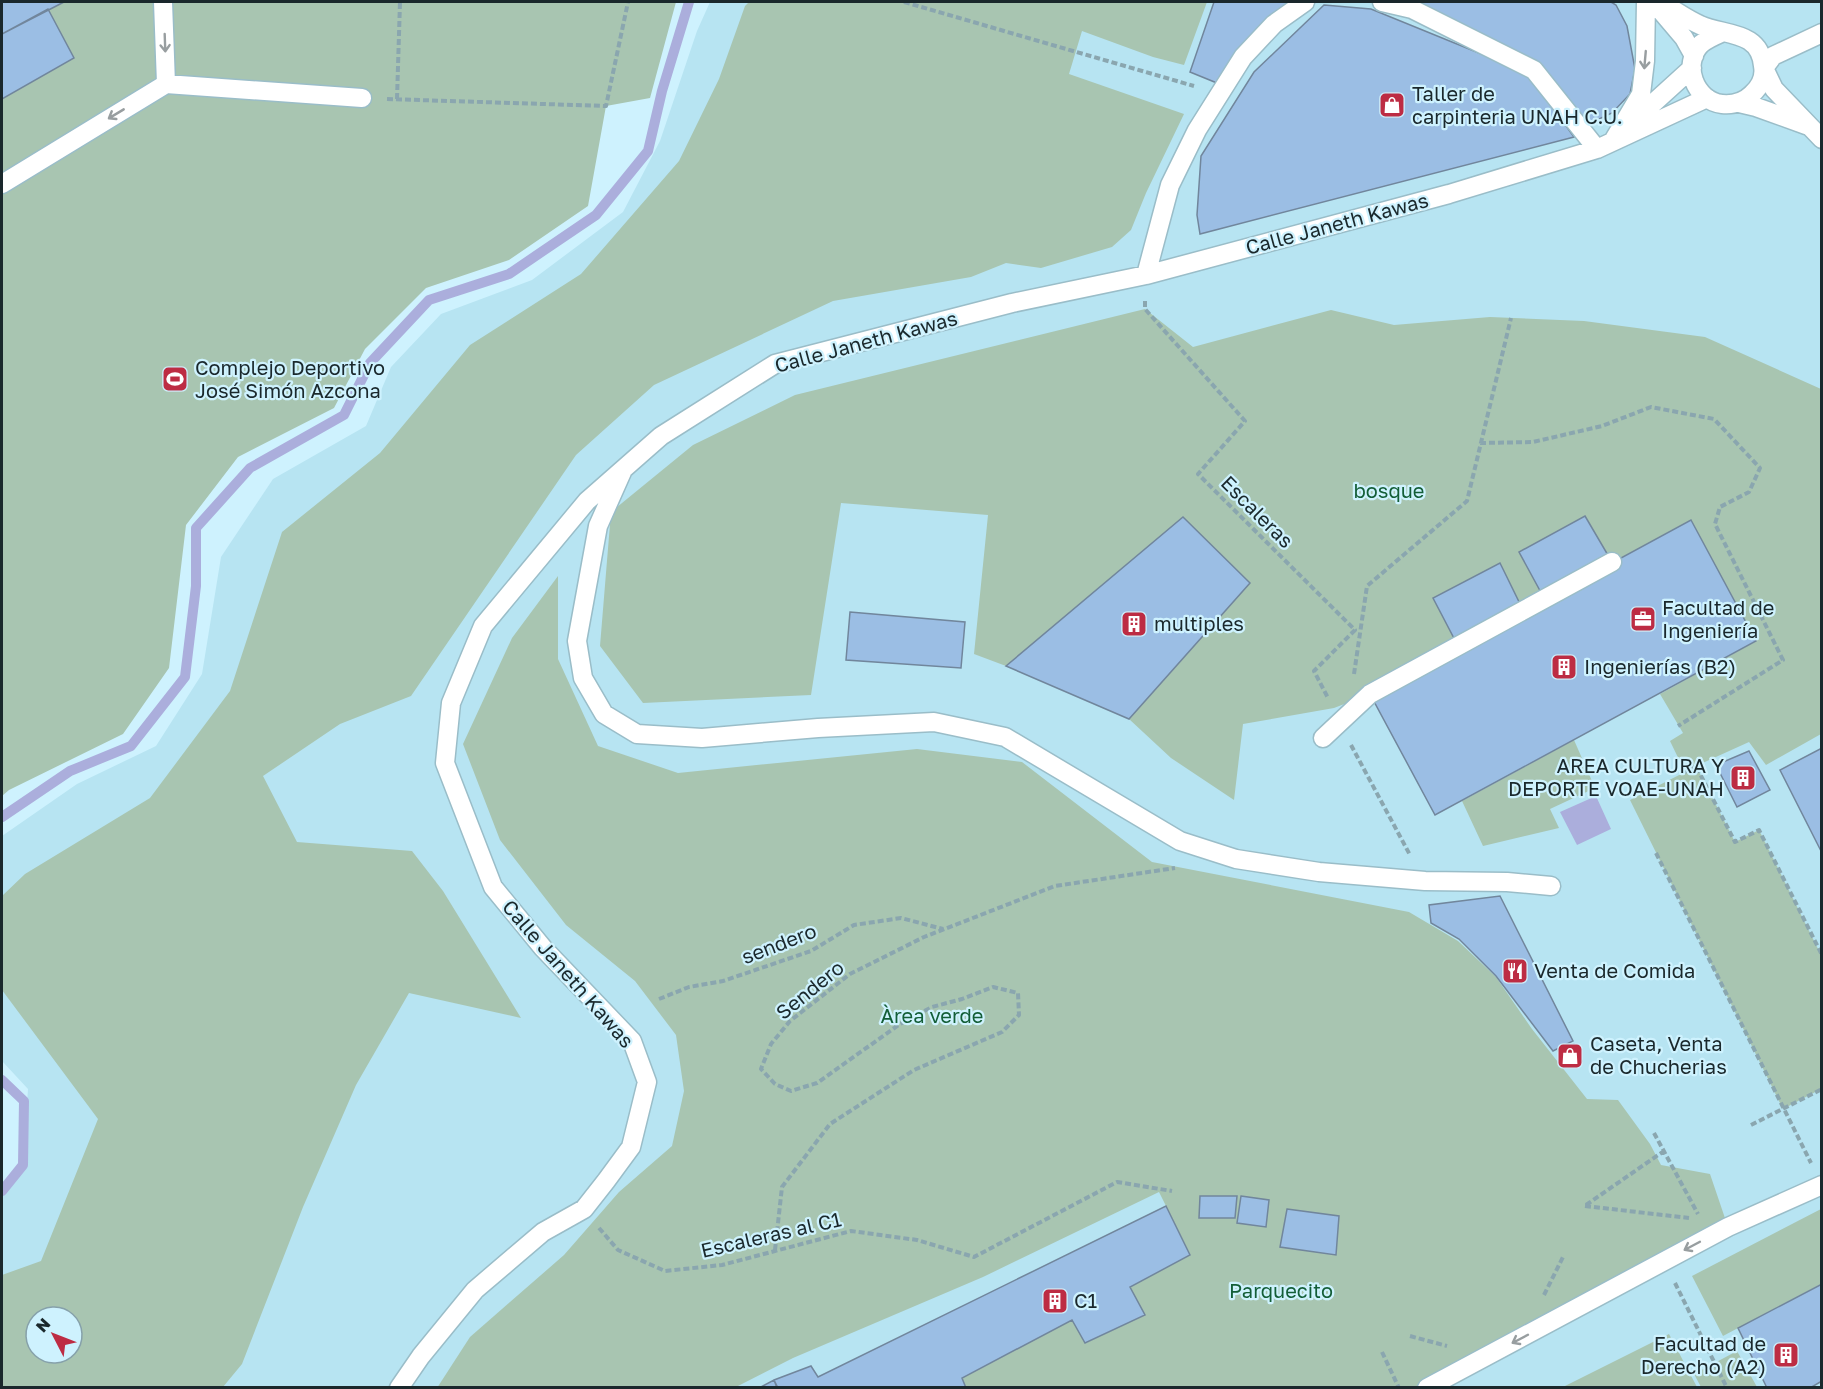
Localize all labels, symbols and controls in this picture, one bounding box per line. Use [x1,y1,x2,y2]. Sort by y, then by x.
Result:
one-way arrow [159,32,170,52]
one-way arrow [1639,49,1650,69]
place label: Taller de carpinteria UNAH C.U. [1412,81,1623,128]
shop icon: Taller de carpinteria UNAH C.U. [1377,90,1407,120]
one-way arrow [108,108,125,120]
street label: Calle Janeth Kawas [1243,187,1431,259]
street label: Calle Janeth Kawas [772,305,960,377]
place label: Complejo Deportivo José Simón Azcona [195,355,385,402]
sports icon: Complejo Deportivo José Simón Azcona [160,364,190,394]
street label: Escaleras [1217,470,1299,552]
park label: bosque [1354,478,1424,502]
place label: Facultad de Ingeniería [1662,595,1774,642]
office icon: Facultad de Ingeniería [1628,604,1658,634]
building icon: multiples [1119,609,1149,639]
place label: multiples [1154,611,1244,635]
building icon: Ingenierías (B2) [1549,652,1579,682]
place label: Ingenierías (B2) [1584,654,1736,678]
place label: AREA CULTURA Y DEPORTE VOAE-UNAH [1508,753,1724,800]
building icon: AREA CULTURA Y DEPORTE VOAE-UNAH [1728,763,1758,793]
street label: Calle Janeth Kawas [498,894,640,1052]
street label: sendero [738,918,819,968]
street label: Sendero [771,955,848,1024]
restaurant icon: Venta de Comida [1500,956,1530,986]
place label: Venta de Comida [1534,958,1695,982]
park label: Àrea verde [881,1003,983,1027]
place label: Caseta, Venta de Chucherias [1590,1031,1727,1078]
shop icon: Caseta, Venta de Chucherias [1555,1041,1585,1071]
street label: Escaleras al C1 [698,1206,844,1262]
one-way arrow [1683,1241,1701,1252]
park label: Parquecito [1229,1278,1333,1302]
building icon: C1 [1040,1286,1070,1316]
place label: C1 [1074,1288,1098,1312]
north arrow [24,1305,84,1365]
text: N [31,1314,54,1336]
place label: Facultad de Derecho (A2) [1641,1331,1766,1378]
one-way arrow [1512,1333,1529,1345]
building icon: Facultad de Derecho (A2) [1771,1340,1801,1370]

